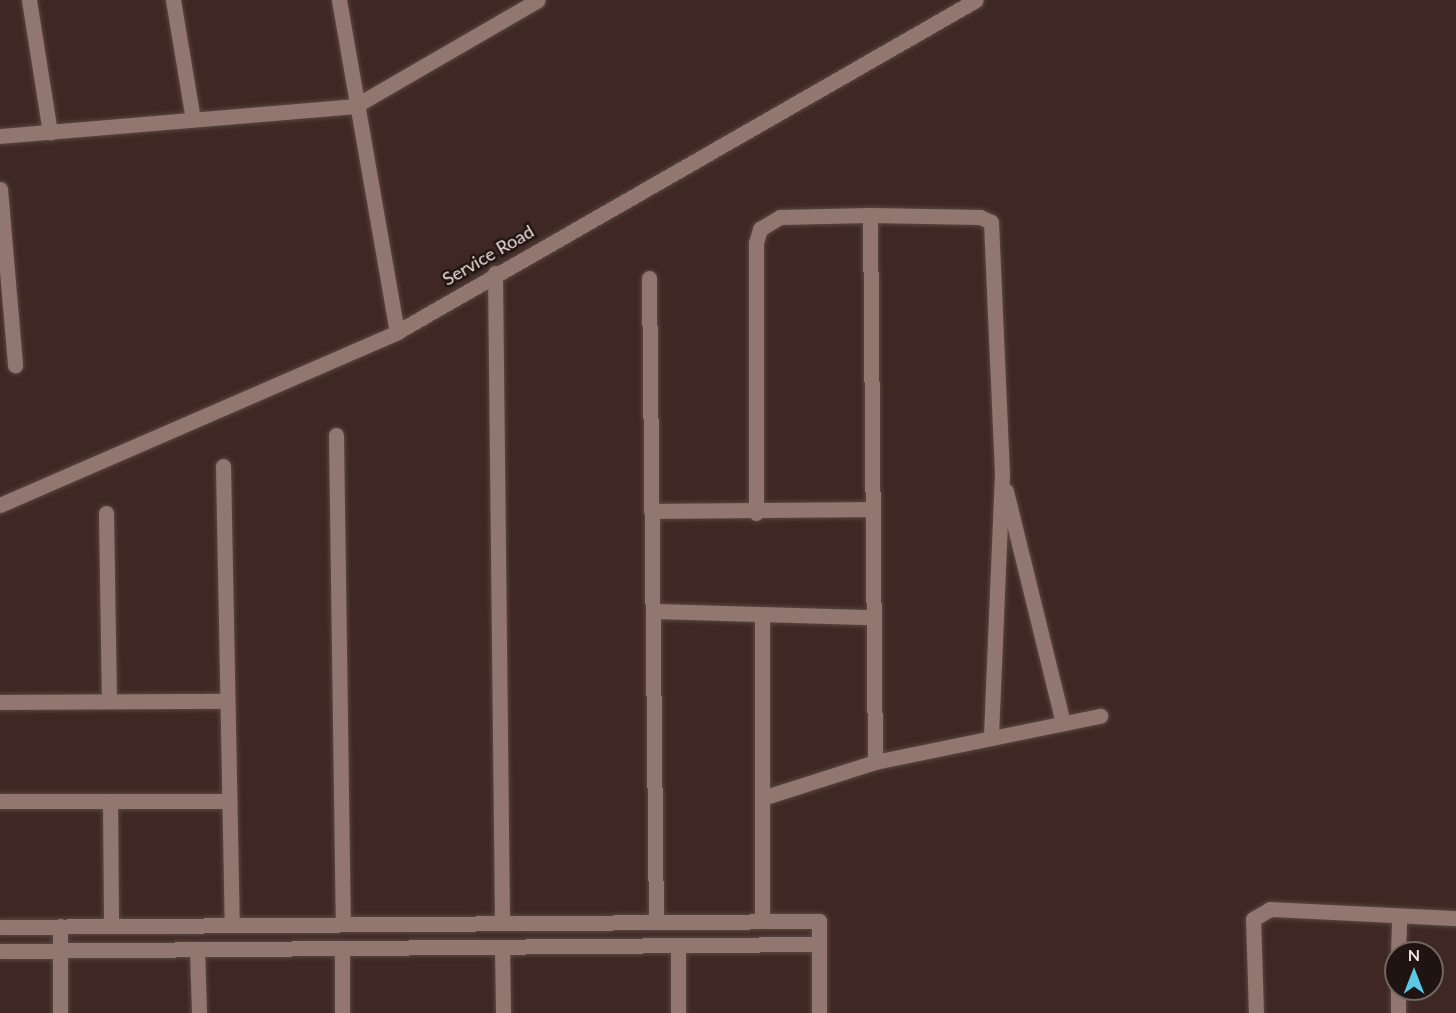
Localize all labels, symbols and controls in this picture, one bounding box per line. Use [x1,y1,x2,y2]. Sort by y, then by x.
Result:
street label: Service Road [439,220,537,290]
north arrow [1384,941,1444,1001]
text: N [1408,945,1420,964]

